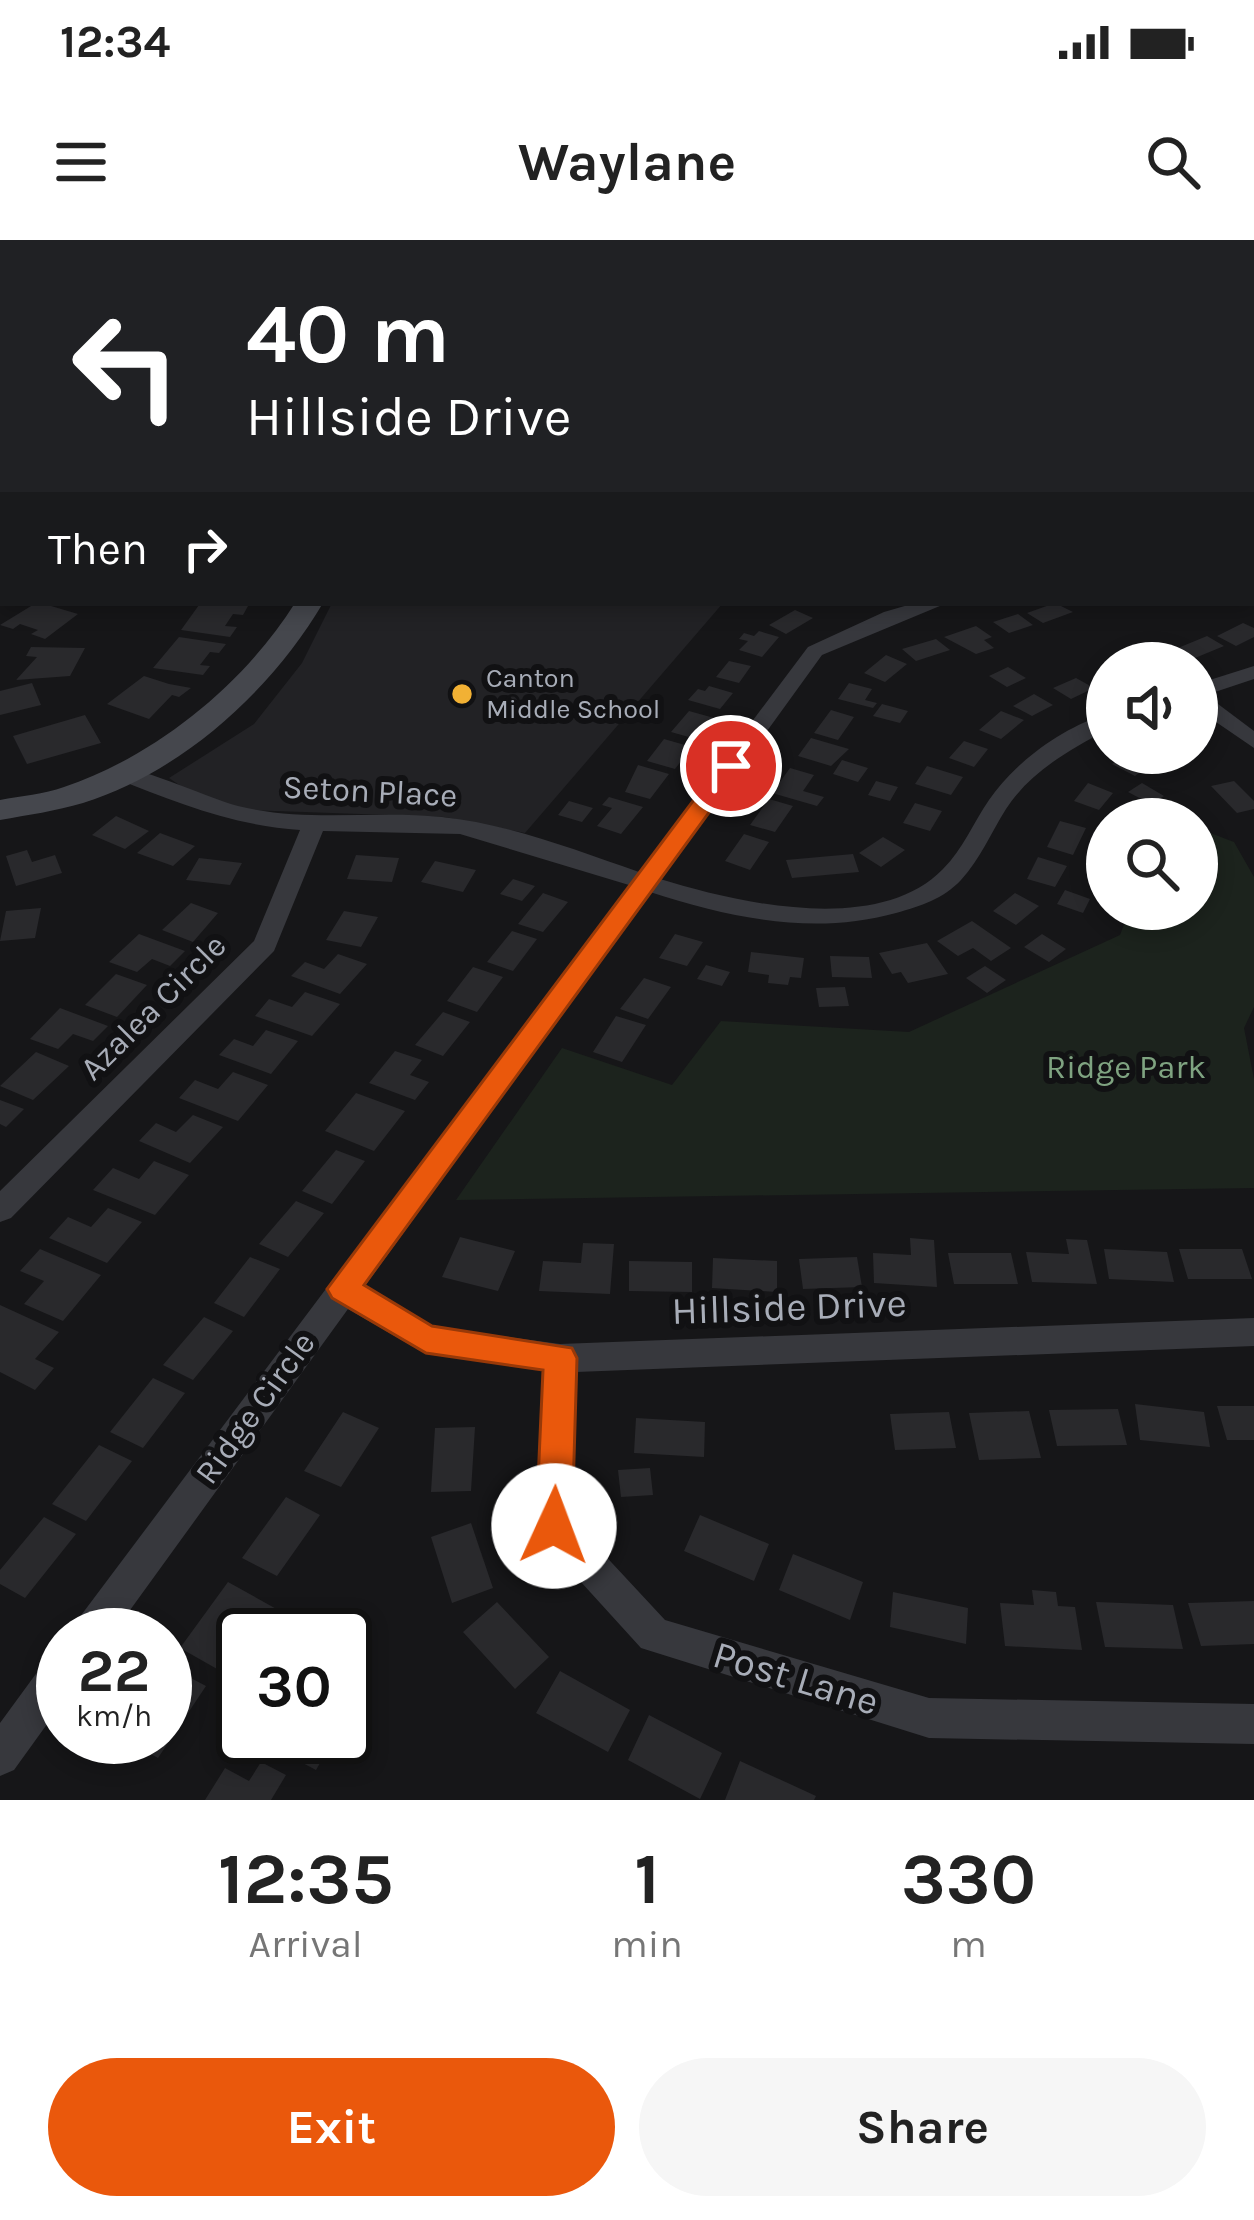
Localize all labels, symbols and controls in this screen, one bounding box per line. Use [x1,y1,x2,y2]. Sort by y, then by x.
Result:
text: 12:34 [60,16,170,68]
icon: menu [48,129,114,195]
icon: search [1140,129,1206,195]
text: Waylane [518,130,736,194]
text: 40 m [246,285,450,383]
icon: left [48,288,204,444]
text: Hillside Drive [246,385,572,449]
icon: right [172,516,238,582]
text: Then [48,523,148,575]
map controls [1086,642,1218,930]
button: sound [1086,642,1218,774]
place label: Canton Middle School [486,662,660,725]
marker: Canton Middle School [449,681,475,707]
pin [680,715,782,817]
icon: arrive [698,733,764,799]
street label: Seton Place [282,767,458,815]
button: search [1086,798,1218,930]
street label: Azalea Circle [72,926,234,1088]
park label: Ridge Park [1046,1048,1206,1086]
street label: Hillside Drive [671,1280,907,1334]
street label: Ridge Circle [187,1325,323,1491]
position arrow [491,1463,617,1589]
speed limit sign: 30 [216,1608,372,1764]
street label: Post Lane [708,1631,884,1725]
text: 22 [78,1636,150,1706]
text: km/h [76,1698,152,1734]
text: 12:35 [218,1837,393,1921]
text: 1 [634,1837,660,1921]
text: 330 [901,1837,1036,1921]
text: Arrival [249,1921,363,1967]
text: min [611,1921,683,1967]
text: m [950,1921,987,1967]
button: Exit [48,2058,615,2196]
button: Share [639,2058,1206,2196]

